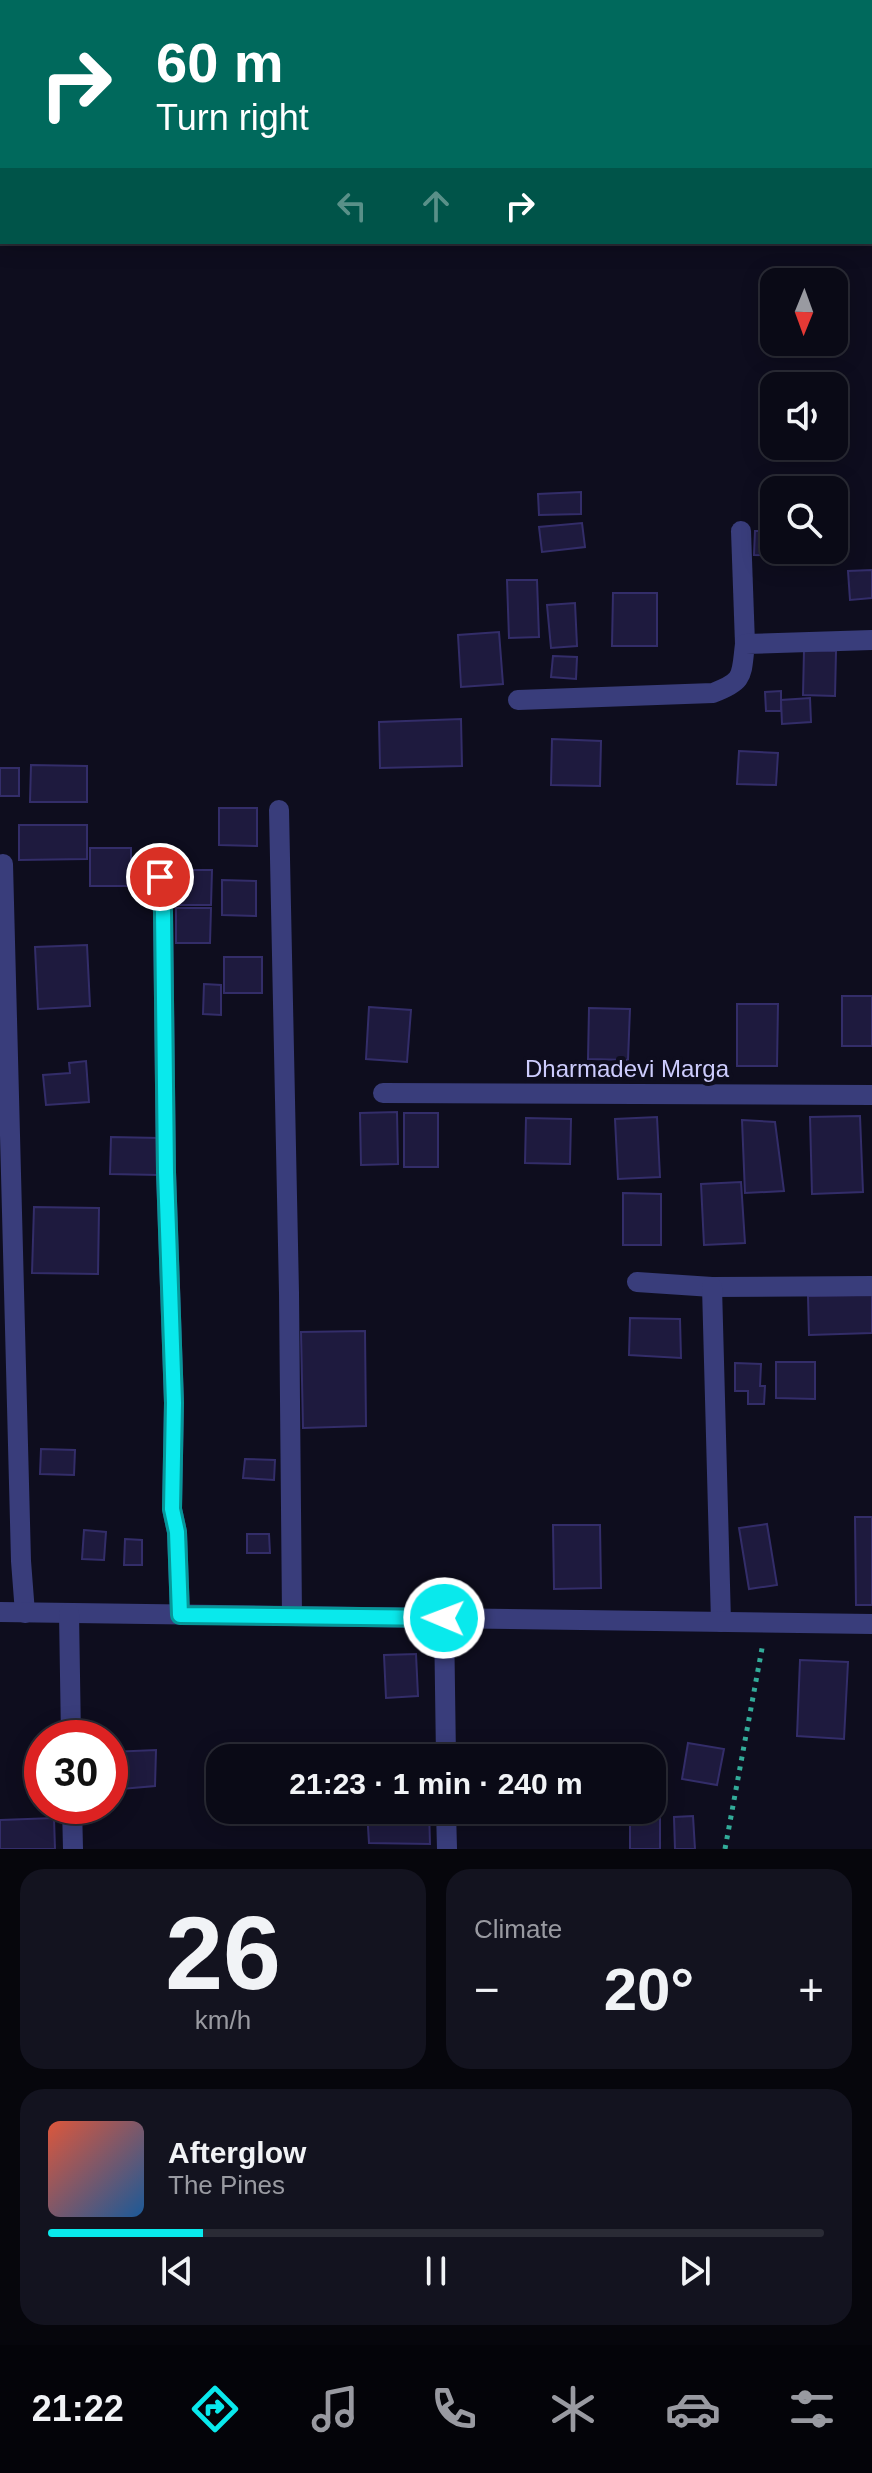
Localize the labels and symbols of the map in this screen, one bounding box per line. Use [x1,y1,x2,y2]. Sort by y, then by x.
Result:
north arrow [760,268,848,356]
pin [126,843,194,911]
street label: Dharmadevi Marga [525,1055,730,1082]
position arrow [402,1576,486,1660]
speed limit sign: 30 [24,1720,128,1824]

